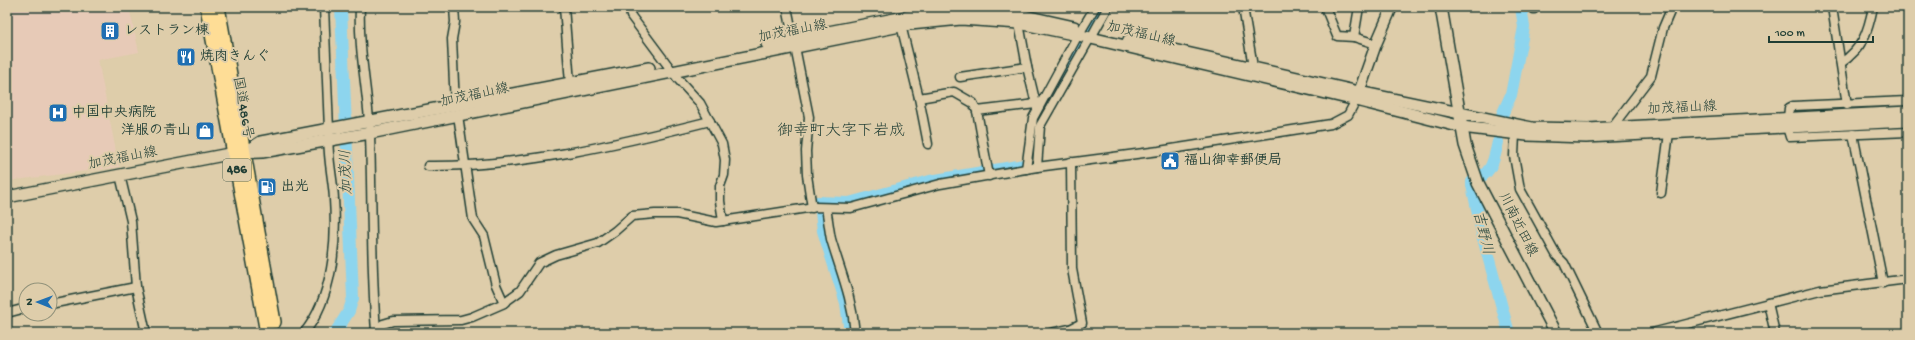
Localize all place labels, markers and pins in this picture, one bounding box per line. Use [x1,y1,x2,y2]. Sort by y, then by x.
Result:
building icon: レストラン棟 [99,20,121,42]
place label: レストラン棟 [124,23,210,40]
restaurant icon: 焼肉きんぐ [175,46,197,68]
place label: 焼肉きんぐ [200,49,270,66]
hospital icon: 中国中央病院 [47,102,69,124]
place label: 中国中央病院 [72,104,156,122]
shop icon: 洋服の青山 [194,120,216,142]
place label: 洋服の青山 [121,122,191,140]
public building icon: 福山御幸郵便局 [1159,150,1181,172]
place label: 福山御幸郵便局 [1184,152,1282,170]
fuel station icon: 出光 [256,176,278,198]
place label: 出光 [281,179,309,196]

